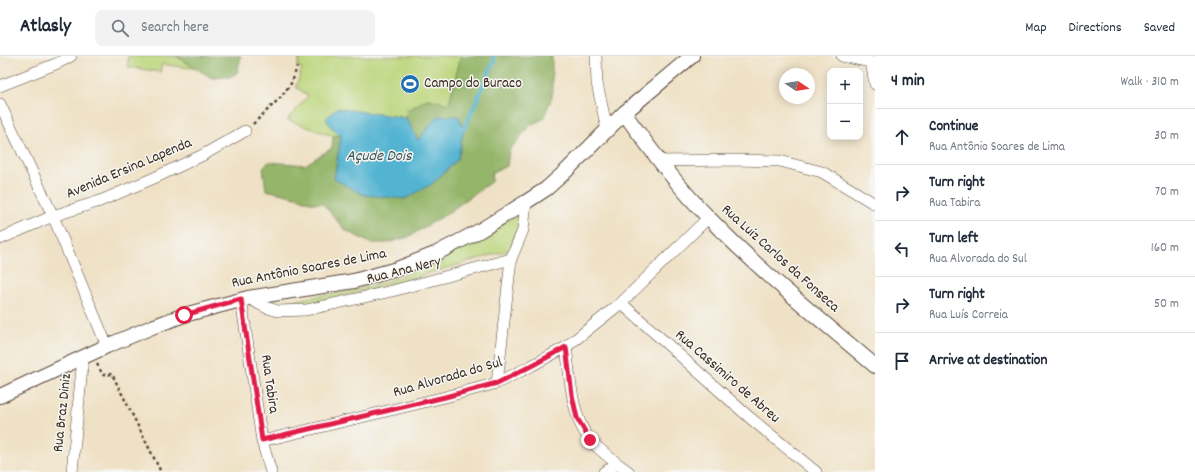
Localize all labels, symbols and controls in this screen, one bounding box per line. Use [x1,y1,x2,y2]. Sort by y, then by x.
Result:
search box [95,10,375,46]
text: Atlasly [20,14,71,41]
icon: search [109,17,131,39]
text: Search here [141,17,209,39]
text: Map [1025,18,1047,38]
text: Directions [1069,18,1122,38]
text: Saved [1144,18,1175,38]
north arrow [779,68,815,104]
map controls [827,68,863,140]
button: + [827,68,863,104]
text: 4 min [891,70,925,94]
sports icon: Campo do Buraco [399,73,421,95]
place label: Campo do Buraco [424,73,522,95]
text: Walk · 310 m [1120,73,1179,92]
button: − [827,104,863,140]
text: Continue [929,116,978,138]
icon: ahead [891,126,913,148]
text: 30 m [1154,127,1179,146]
street label: Avenida Ersina Lapenda [63,132,196,205]
text: Rua Antônio Soares de Lima [929,138,1065,157]
water label: Açude Dois [346,145,413,168]
text: Turn right [929,172,985,194]
icon: right [891,182,913,204]
text: 70 m [1155,183,1179,202]
text: Rua Tabira [929,194,980,213]
street label: Rua Luiz Carlos da Fonseca [716,200,845,319]
text: Turn left [929,228,978,250]
icon: left [891,238,913,260]
text: 160 m [1151,239,1179,258]
street label: Rua Antônio Soares de Lima [230,243,389,295]
text: Rua Alvorada do Sul [929,250,1027,269]
street label: Rua Ana Nery [365,251,444,291]
text: Turn right [929,284,985,306]
icon: right [891,294,913,316]
text: 50 m [1154,295,1179,314]
route start [175,306,193,324]
text: Rua Luís Correia [929,306,1008,325]
street label: Rua Cassimiro de Abreu [670,325,784,429]
icon: arrive [891,350,913,372]
text: Arrive at destination [929,350,1047,372]
street label: Rua Alvorada do Sul [391,352,506,404]
street label: Rua Tabira [254,353,284,416]
street label: Rua Braz Diniz [48,372,78,453]
route end [581,431,599,449]

